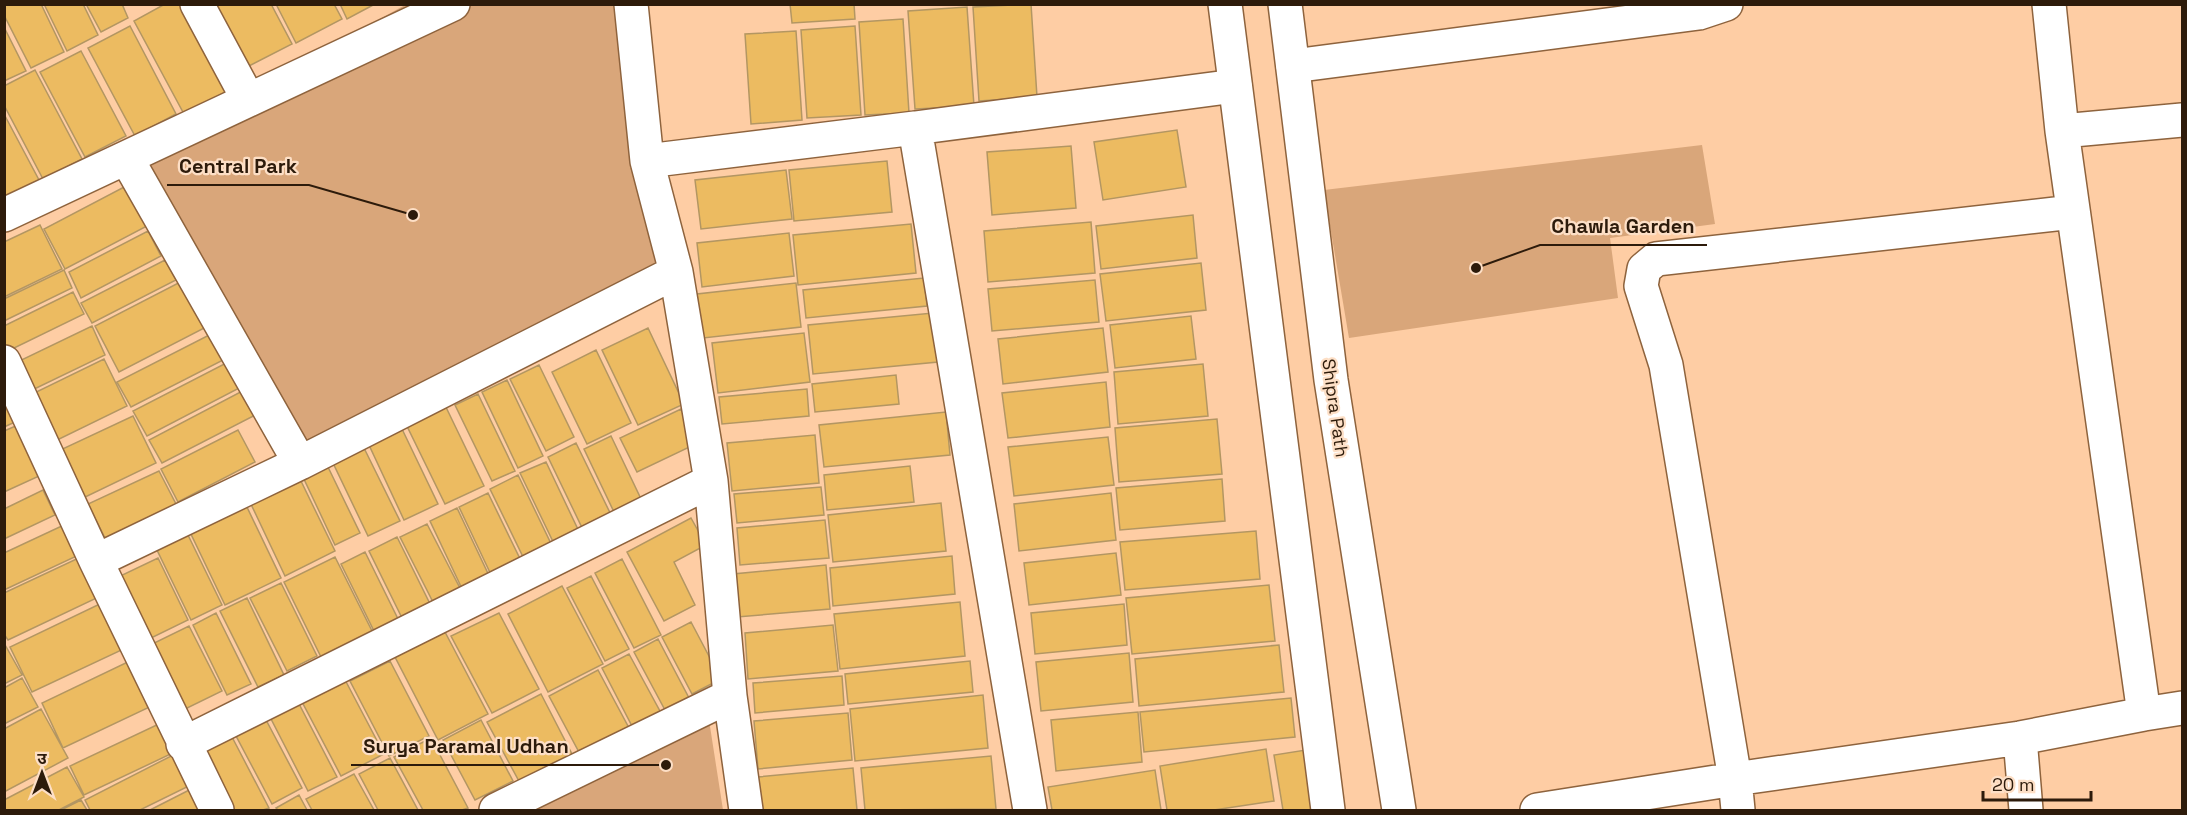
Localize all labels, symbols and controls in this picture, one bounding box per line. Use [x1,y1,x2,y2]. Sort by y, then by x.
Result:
callout: Central Park [167,147,309,185]
text: Central Park [179,153,297,179]
callout: Chawla Garden [1540,207,1707,245]
text: Chawla Garden [1551,213,1695,239]
street label: Shipra Path [1317,357,1354,459]
callout: Surya Paramal Udhan [351,727,581,765]
text: Surya Paramal Udhan [363,733,569,759]
north arrow [12,743,72,803]
text: उ [37,748,47,769]
scale bar [1983,764,2091,802]
text: 20 m [1992,773,2035,796]

